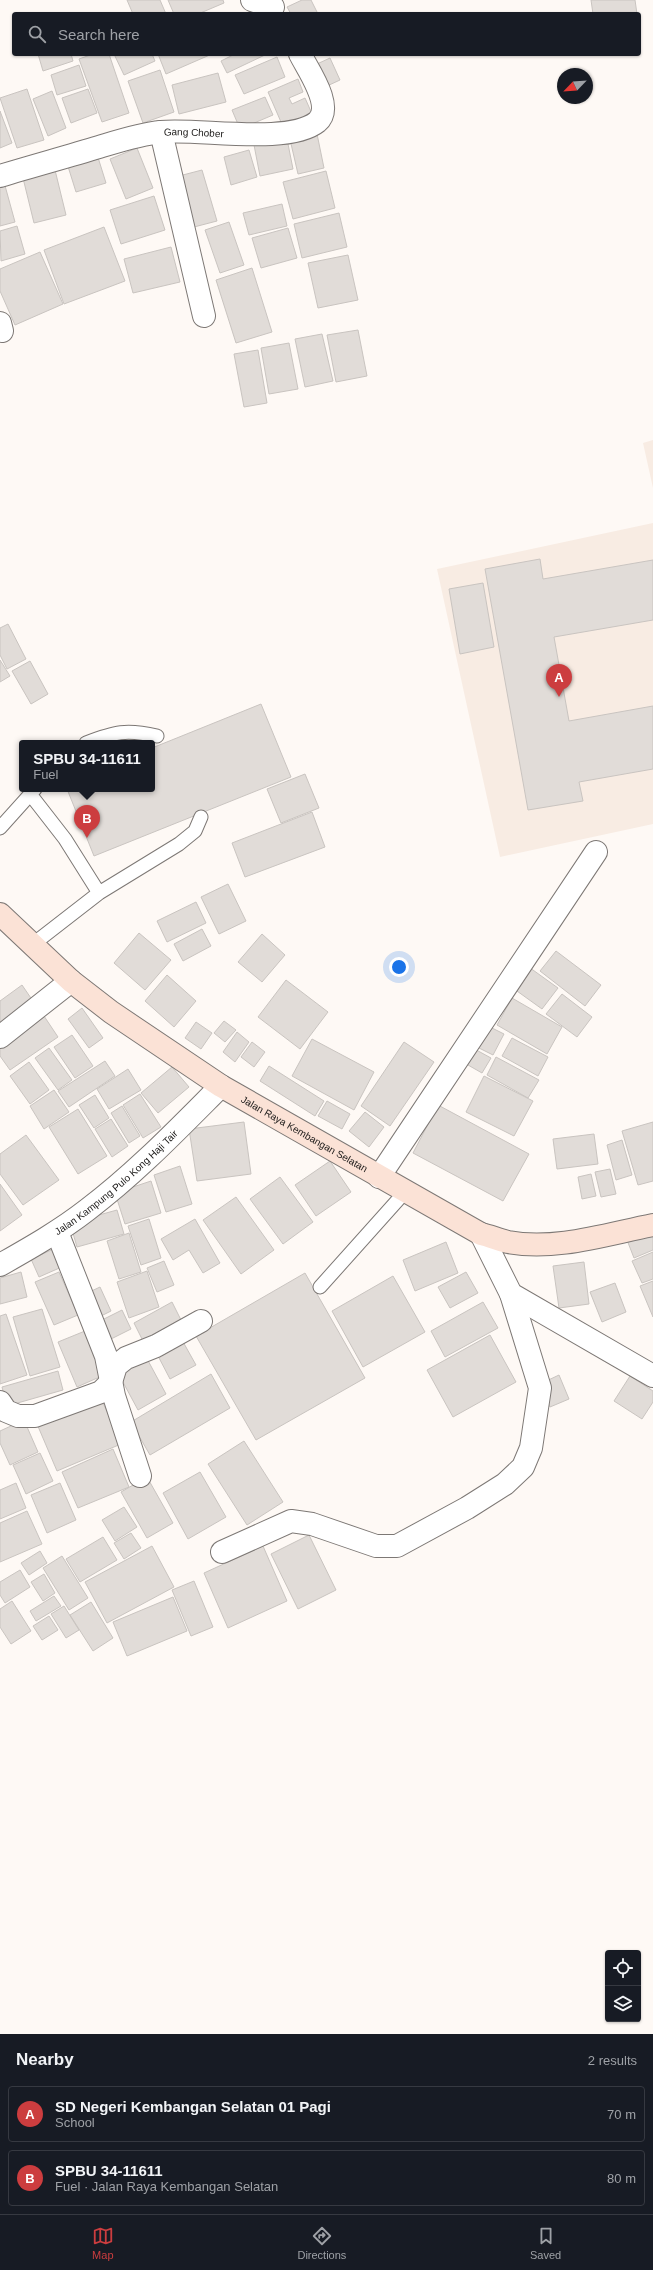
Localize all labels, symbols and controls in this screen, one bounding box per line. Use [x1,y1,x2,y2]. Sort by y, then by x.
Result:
search box [12,12,641,56]
icon: search [26,23,48,45]
text: Search here [58,26,140,43]
north arrow [557,68,593,104]
street label: Gang Chober [164,126,225,139]
pin: A [546,664,572,697]
popup [19,740,155,792]
text: SPBU 34-11611 [33,750,141,767]
text: Fuel [33,767,59,782]
pin: B [74,805,100,838]
your location [389,957,409,977]
street label: Jalan Raya Kembangan Selatan [239,1094,369,1174]
street label: Jalan Kampung Pulo Kong Haji Tair [53,1127,180,1237]
map controls [605,1950,641,2022]
button: locate [605,1950,641,1986]
button: layers [605,1986,641,2022]
text: Nearby [16,2050,74,2069]
text: 2 results [588,2053,637,2068]
text: SD Negeri Kembangan Selatan 01 Pagi [55,2098,331,2115]
text: A [25,2107,35,2122]
text: 70 m [607,2107,636,2122]
text: School [55,2115,95,2130]
text: SPBU 34-11611 [55,2162,163,2179]
text: B [25,2171,35,2186]
text: 80 m [607,2171,636,2186]
text: Fuel · Jalan Raya Kembangan Selatan [55,2179,278,2194]
tab: Map [92,2225,114,2261]
tab: Directions [297,2225,346,2261]
tab: Saved [530,2225,561,2261]

